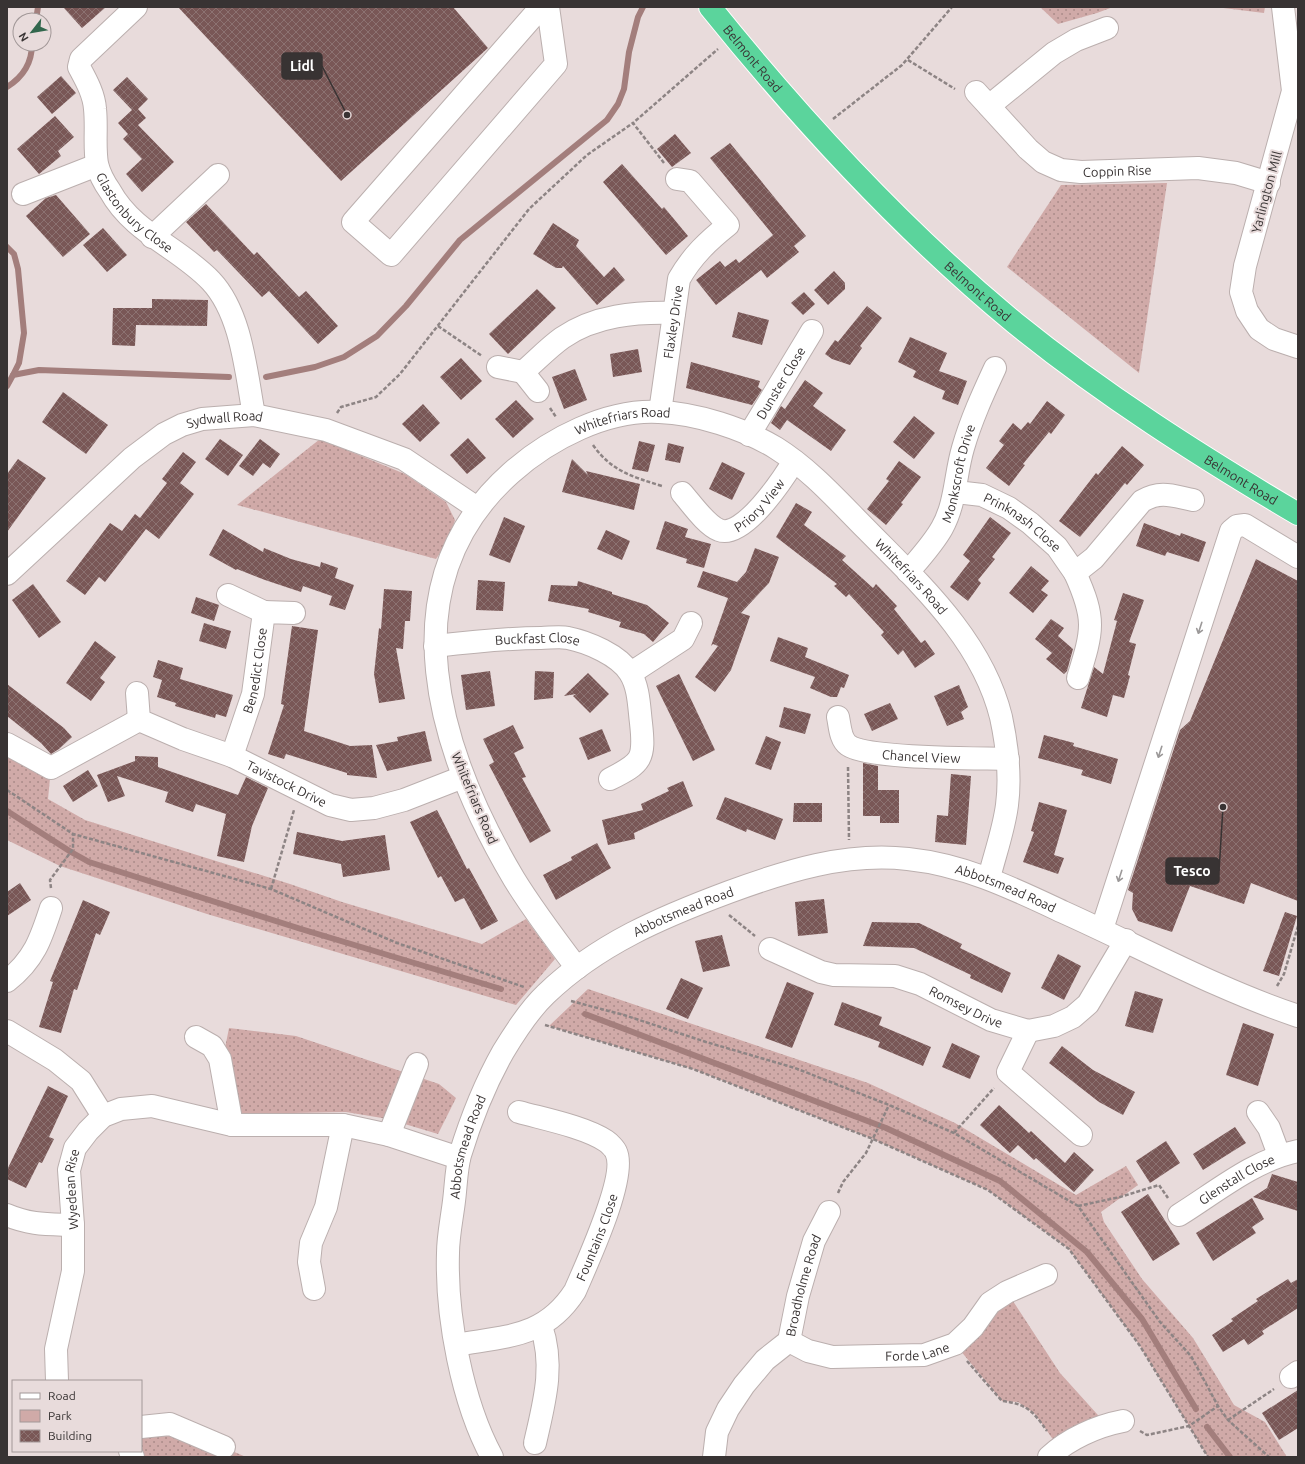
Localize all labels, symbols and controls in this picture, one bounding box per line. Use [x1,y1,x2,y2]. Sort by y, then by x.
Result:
north arrow [12,12,52,52]
street label: Belmont Road [721,22,785,95]
text: N [16,31,31,44]
callout: Lidl [282,53,322,79]
text: Lidl [290,58,314,74]
street label: Yarlington Mill [1248,149,1284,235]
street label: Coppin Rise [1083,163,1152,179]
street label: Glastonbury Close [94,170,176,255]
street label: Belmont Road [942,258,1014,324]
street label: Flaxley Drive [661,284,685,360]
street label: Dunster Close [753,344,808,421]
street label: Whitefriars Road [573,405,671,437]
street label: Sydwall Road [185,408,264,430]
street label: Monkscroft Drive [939,422,977,525]
street label: Belmont Road [1202,452,1280,507]
street label: Priory View [732,476,787,534]
street label: Prinknash Close [982,490,1064,554]
street label: Whitefriars Road [873,536,950,617]
one-way arrow [1196,622,1203,635]
street label: Benedict Close [240,627,269,715]
street label: Buckfast Close [494,630,582,648]
one-way arrow [1156,745,1163,758]
street label: Chancel View [881,747,961,765]
street label: Whitefriars Road [449,750,501,846]
street label: Tavistock Drive [244,757,329,809]
callout: Tesco [1166,858,1219,884]
street label: Abbotsmead Road [954,861,1058,915]
text: Tesco [1173,863,1211,879]
one-way arrow [1116,869,1123,882]
street label: Abbotsmead Road [631,884,735,939]
street label: Romsey Drive [927,983,1004,1030]
street label: Abbotsmead Road [447,1093,488,1200]
street label: Wyedean Rise [62,1147,81,1230]
street label: Glenstall Close [1196,1152,1277,1207]
street label: Fountains Close [573,1192,620,1283]
street label: Broadholme Road [783,1232,823,1338]
street label: Forde Lane [885,1340,951,1363]
legend [12,1380,142,1452]
text: Road [48,1389,76,1402]
text: Park [48,1409,72,1422]
text: Building [48,1429,92,1442]

